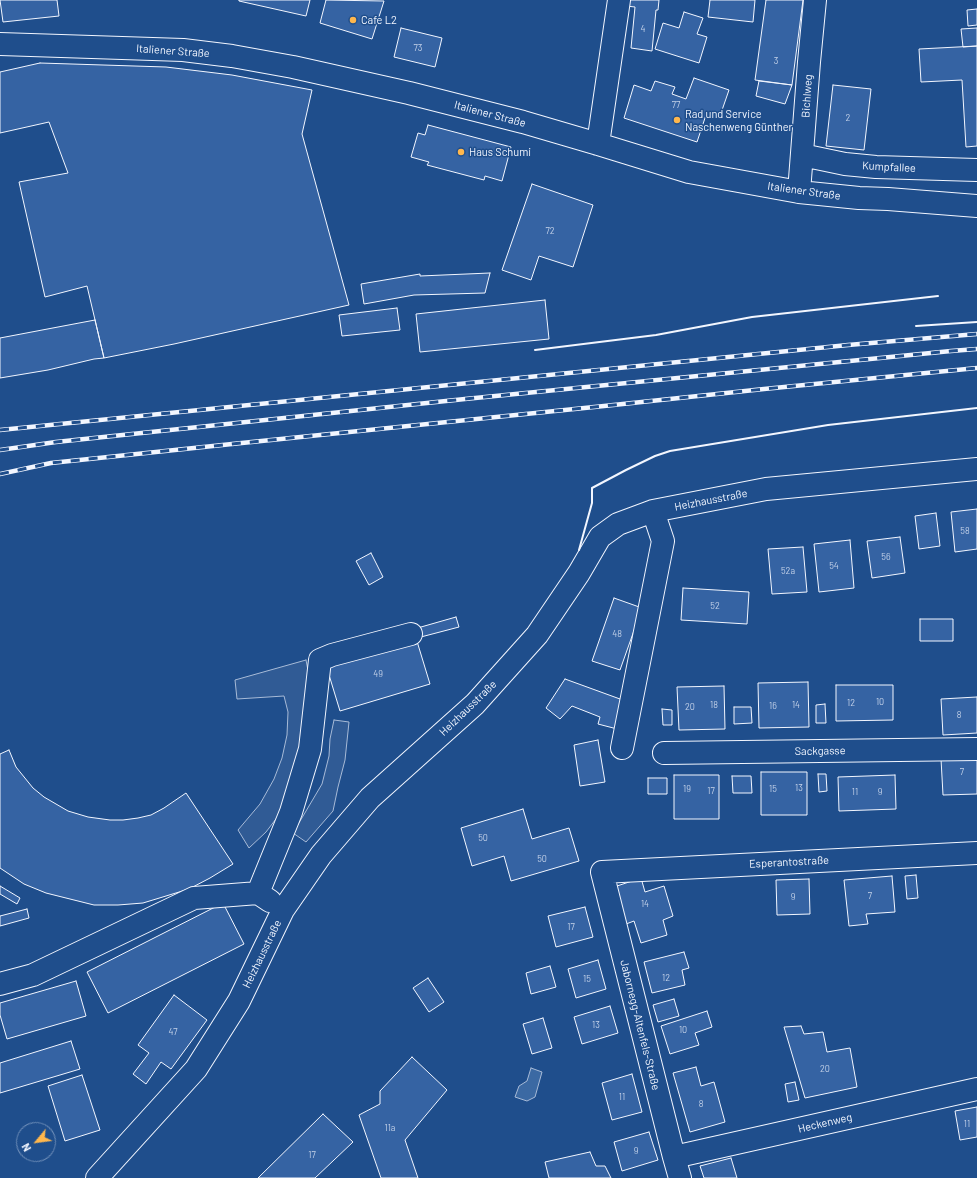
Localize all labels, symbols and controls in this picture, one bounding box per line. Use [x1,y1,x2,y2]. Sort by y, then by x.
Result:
place label: Cafe L2 [361,13,397,27]
marker: Cafe L2 [348,15,358,25]
house number: 4 [641,24,645,34]
street label: Italiener Straße [136,42,210,60]
house number: 73 [414,43,422,53]
house number: 3 [774,56,778,66]
street label: Bichlweg [799,74,815,118]
street label: Italiener Straße [453,98,527,130]
house number: 77 [672,100,680,110]
place label: Rad und Service Naschenweng Günther [685,107,793,133]
house number: 2 [846,113,850,123]
marker: Rad und Service Naschenweng Günther [672,115,682,125]
place label: Haus Schumi [469,145,531,159]
marker: Haus Schumi [456,147,466,157]
street label: Kumpfallee [862,159,916,175]
street label: Italiener Straße [767,179,841,203]
house number: 72 [545,226,555,236]
street label: Heizhausstraße [673,486,749,514]
house number: 58 [960,526,970,536]
house number: 56 [881,552,891,562]
house number: 54 [829,561,839,571]
house number: 52a [781,566,795,576]
house number: 52 [710,601,720,611]
house number: 48 [612,629,622,639]
house number: 49 [373,669,383,679]
street label: Heizhausstraße [437,677,499,739]
house number: 10 [876,697,884,707]
house number: 12 [847,698,855,708]
house number: 18 [710,700,718,710]
house number: 14 [792,700,800,710]
house number: 16 [769,701,777,711]
house number: 20 [685,702,695,712]
house number: 8 [957,710,961,720]
street label: Sackgasse [794,744,846,758]
house number: 7 [960,767,964,777]
house number: 13 [795,783,803,793]
house number: 19 [683,784,691,794]
house number: 15 [769,784,777,794]
house number: 17 [707,786,715,796]
house number: 11 [852,787,858,797]
house number: 9 [878,787,882,797]
house number: 50 [478,833,488,843]
street label: Esperantostraße [749,853,829,871]
house number: 50 [537,854,547,864]
house number: 7 [868,891,872,901]
house number: 9 [791,892,795,902]
house number: 14 [641,899,649,909]
street label: Heizhausstraße [240,918,284,990]
house number: 17 [567,922,575,932]
street label: Jabornegg-Altenfels-Straße [617,958,663,1092]
house number: 12 [662,973,670,983]
house number: 15 [583,974,591,984]
house number: 13 [592,1020,600,1030]
house number: 10 [679,1025,687,1035]
house number: 47 [169,1027,177,1037]
house number: 20 [820,1064,830,1074]
house number: 11 [619,1092,625,1102]
house number: 8 [699,1099,703,1109]
street label: Heckenweg [797,1110,853,1136]
house number: 11 [964,1119,970,1129]
north arrow [16,1122,56,1162]
house number: 11a [385,1123,395,1133]
text: N [18,1141,33,1154]
house number: 9 [634,1146,638,1156]
house number: 17 [308,1150,316,1160]

